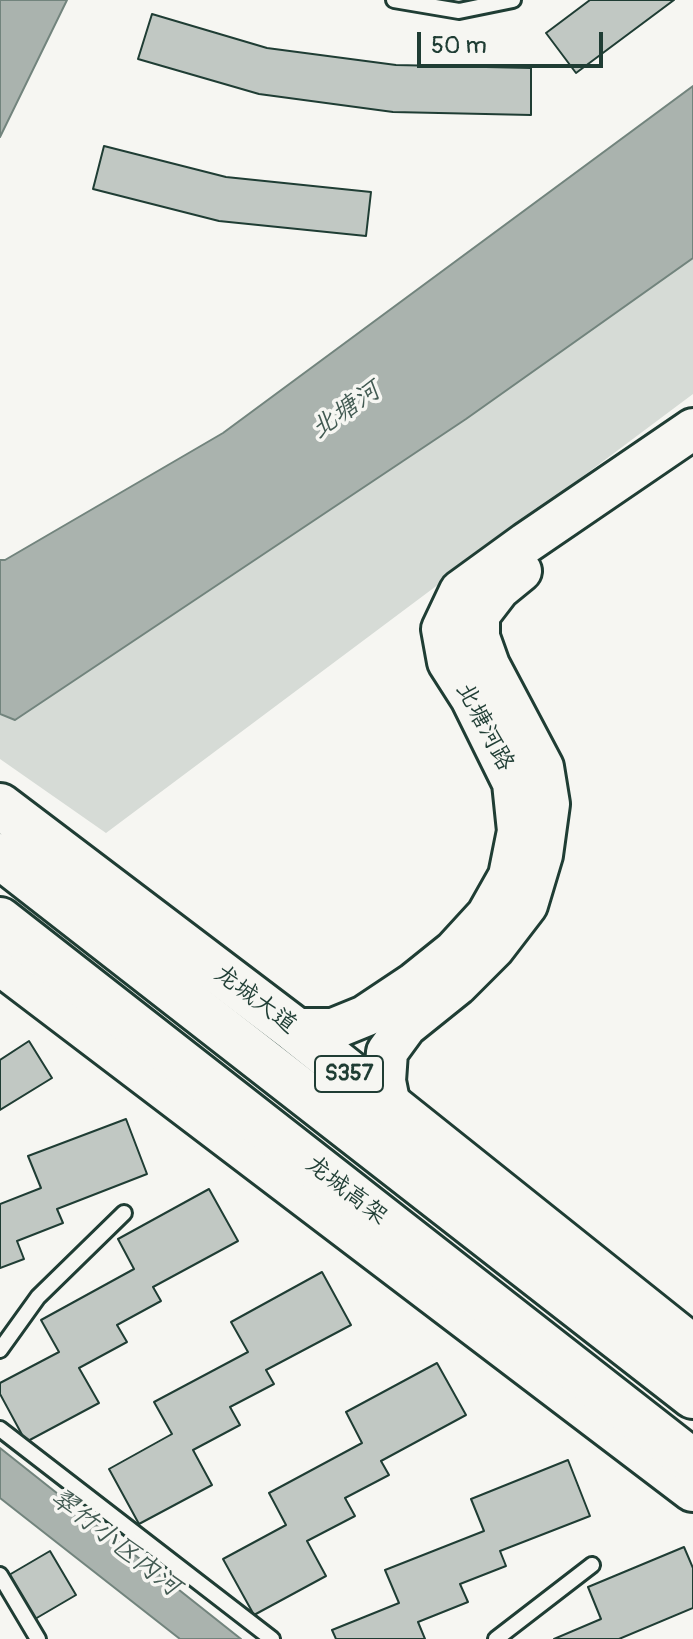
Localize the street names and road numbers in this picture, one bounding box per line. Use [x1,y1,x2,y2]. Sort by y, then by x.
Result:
street label: 北塘河路 [449,678,519,776]
street label: 龙城大道 [208,960,302,1040]
road number: S357 [315,1056,383,1092]
street label: 龙城高架 [299,1150,393,1232]

